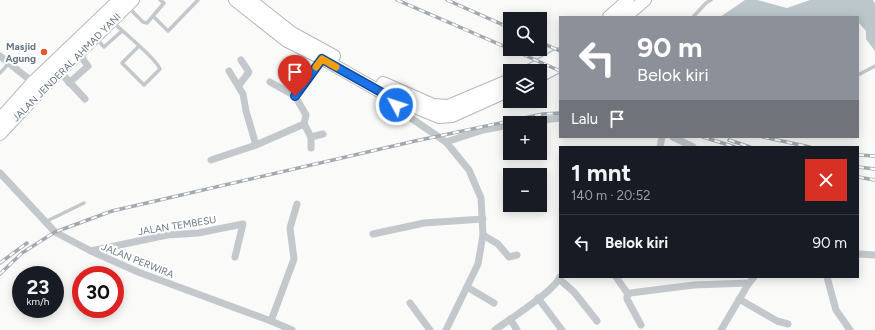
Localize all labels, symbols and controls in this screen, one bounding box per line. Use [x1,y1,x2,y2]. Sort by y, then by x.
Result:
street label: JALAN JENDERAL AHMAD YANI [9,10,123,124]
map controls [503,12,547,212]
button: search [503,12,547,56]
text: 90 m [637,30,702,64]
icon: left [571,32,623,84]
place label: Masjid Agung [6,40,36,65]
marker: Masjid Agung [39,47,49,57]
pin [278,55,312,96]
icon: arrive [284,61,306,83]
button: layers [503,64,547,108]
text: Belok kiri [637,64,709,86]
position arrow [375,84,417,126]
icon: arrive [606,108,628,130]
text: Lalu [571,110,598,128]
button: + [503,116,547,160]
text: 1 mnt [571,158,631,187]
button: close [805,159,847,201]
button: − [503,168,547,212]
text: 140 m · 20:52 [571,188,650,203]
street label: JALAN TEMBESU [137,213,217,238]
icon: left [571,232,593,254]
text: Belok kiri [605,234,668,252]
text: 90 m [812,234,847,252]
street label: JALAN PERWIRA [99,240,176,281]
speed limit sign: 30 [72,266,124,318]
text: 23 [27,275,49,299]
text: km/h [27,295,49,308]

